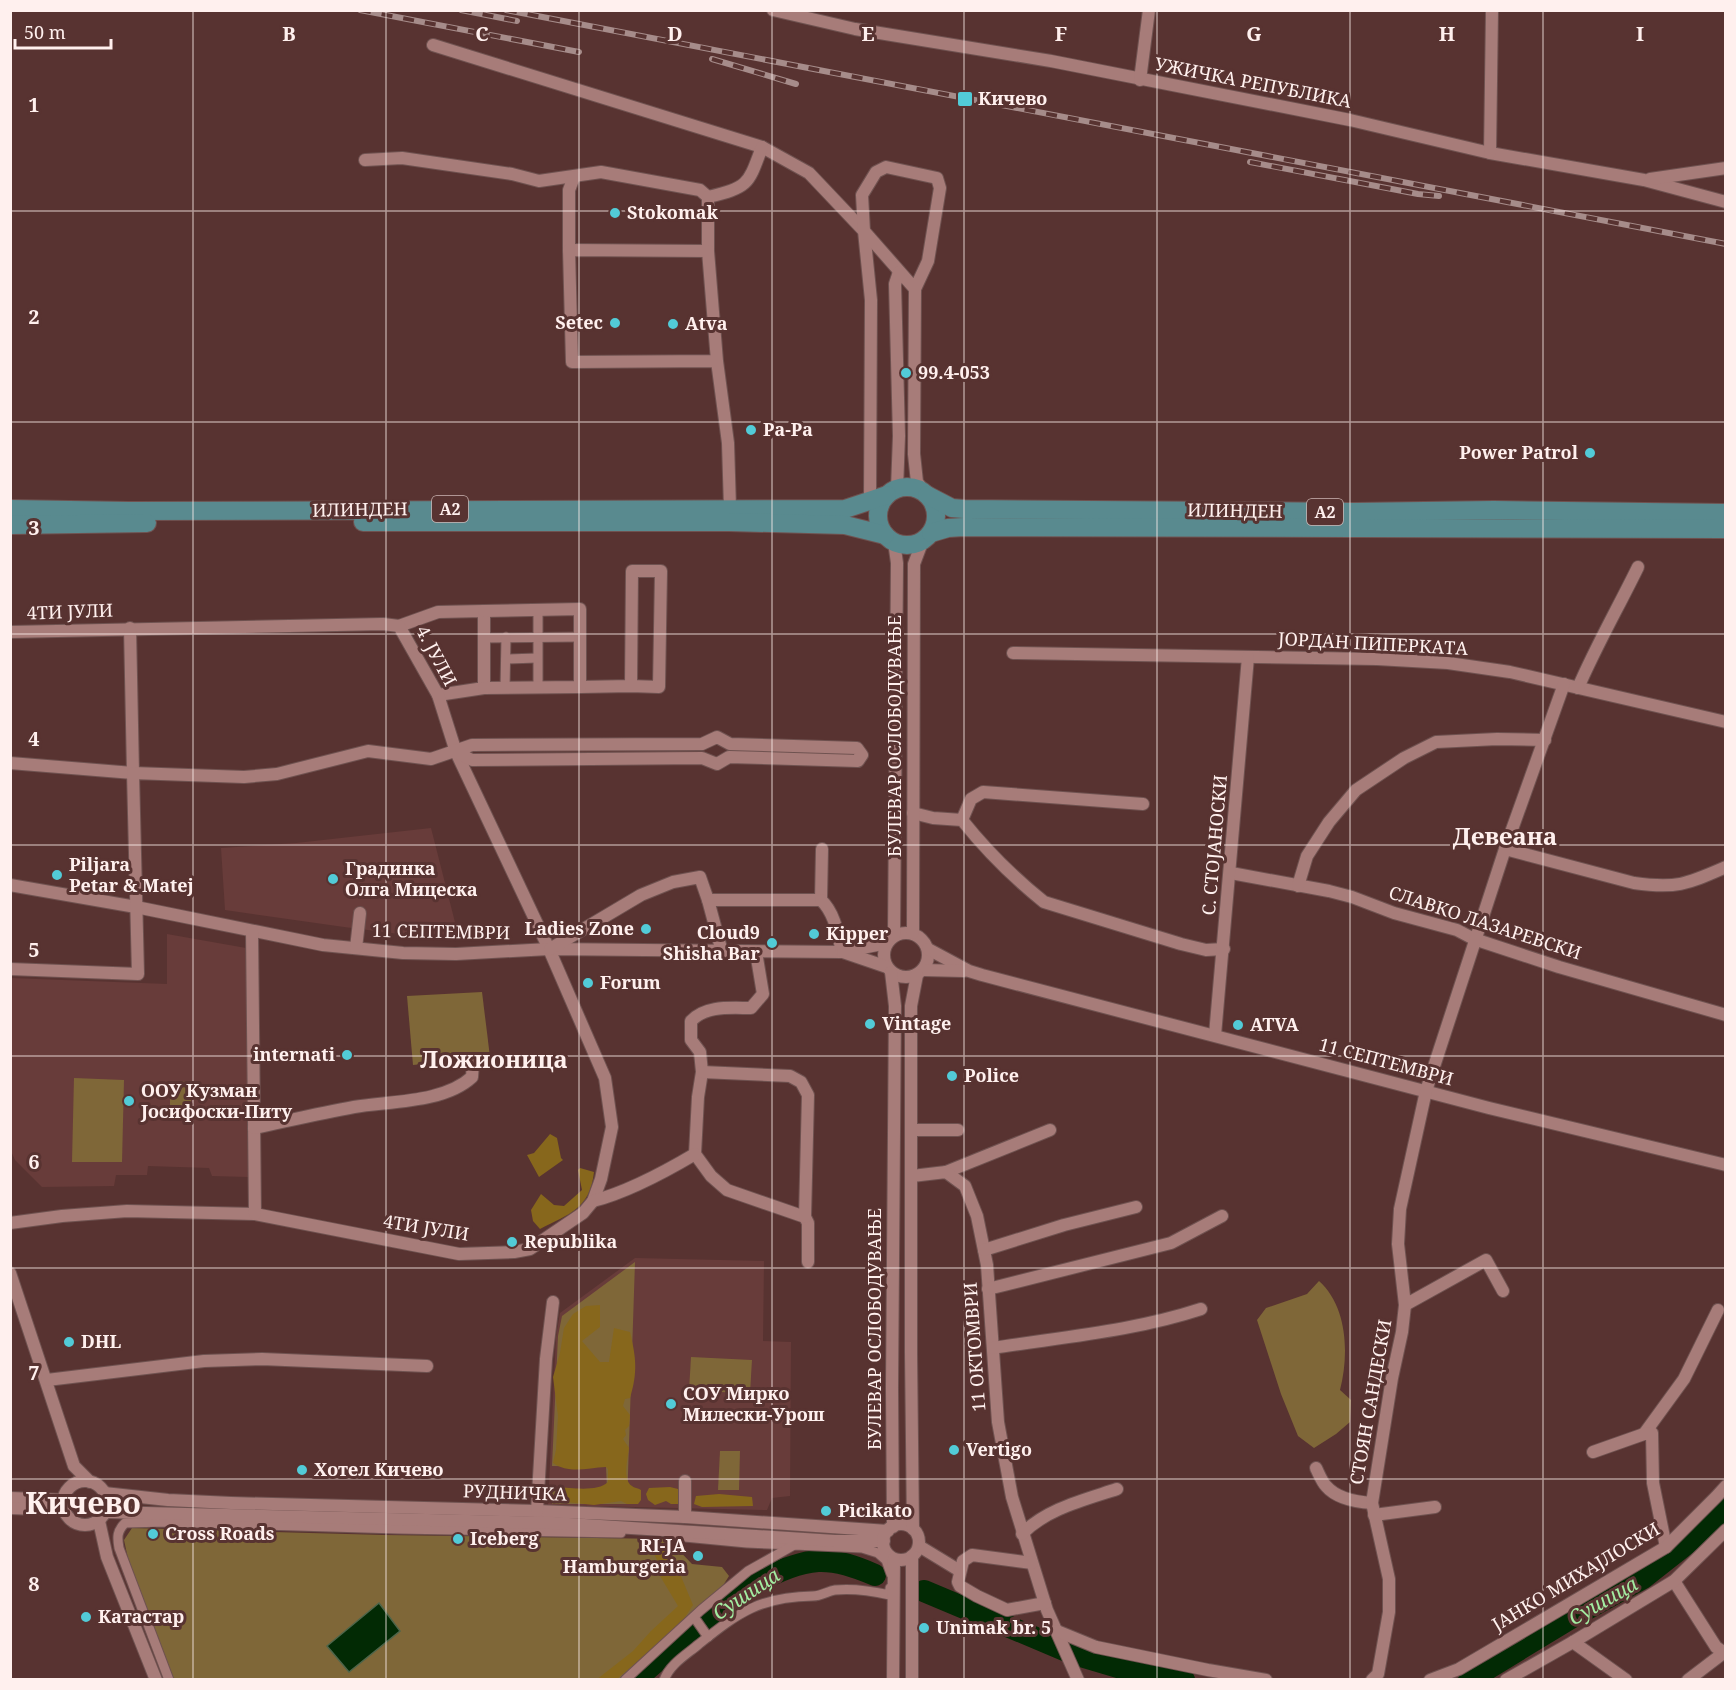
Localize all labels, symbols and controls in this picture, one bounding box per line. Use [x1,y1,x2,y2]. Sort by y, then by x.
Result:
scale bar [15,12,111,50]
text: 50 m [24,20,66,44]
text: B [282,20,296,47]
text: C [475,20,489,47]
text: D [667,20,683,47]
text: E [861,20,875,47]
text: F [1055,20,1067,47]
text: G [1246,20,1262,47]
text: H [1439,20,1455,47]
text: I [1636,20,1644,47]
street label: УЖИЧКА РЕПУБЛИКА [1153,51,1354,113]
place label: Кичево [978,86,1047,110]
marker: Кичево [956,90,974,108]
text: 1 [28,91,40,118]
place label: Stokomak [627,200,718,224]
marker: Stokomak [608,206,622,220]
text: 2 [28,303,40,330]
place label: Setec [555,310,603,334]
place label: Atva [685,311,728,335]
marker: Setec [608,316,622,330]
marker: Atva [666,317,680,331]
place label: 99.4-053 [918,360,990,384]
marker: 99.4-053 [899,366,913,380]
place label: Ра-Ра [763,417,813,441]
marker: Ра-Ра [744,423,758,437]
place label: Power Patrol [1459,440,1579,464]
marker: Power Patrol [1583,446,1597,460]
street label: ИЛИНДЕН [312,496,408,522]
road number: A2 [432,496,468,522]
street label: ИЛИНДЕН [1187,497,1283,523]
road number: A2 [1307,499,1343,525]
text: 3 [28,514,40,541]
street label: 4ТИ ЈУЛИ [26,598,114,625]
street label: БУЛЕВАР ОСЛОБОДУВАЊЕ [882,615,906,857]
street label: 4. ЈУЛИ [411,621,463,690]
street label: ЈОРДАН ПИПЕРКАТА [1276,626,1469,660]
text: 4 [28,725,40,752]
street label: С. СТОЈАНОСКИ [1196,774,1232,916]
district label: Девеана [1453,819,1557,852]
place label: Piljara Petar & Matej [69,852,194,897]
place label: Градинка Олга Мицеска [345,856,478,901]
marker: Piljara Petar & Matej [50,868,64,882]
marker: Градинка Олга Мицеска [326,872,340,886]
street label: СЛАВКО ЛАЗАРЕВСКИ [1386,880,1585,965]
place label: Ladies Zone [524,916,634,940]
street label: 11 СЕПТЕМВРИ [372,918,510,944]
place label: Cloud9 Shisha Bar [663,920,761,965]
place label: Kipper [826,921,889,945]
marker: Ladies Zone [639,922,653,936]
marker: Kipper [807,927,821,941]
text: 5 [28,936,40,963]
marker: Cloud9 Shisha Bar [765,936,779,950]
place label: Forum [600,970,661,994]
marker: Forum [581,976,595,990]
place label: Vintage [882,1011,951,1035]
place label: ATVA [1250,1012,1299,1036]
marker: Vintage [863,1017,877,1031]
marker: ATVA [1231,1018,1245,1032]
street label: 11 СЕПТЕМВРИ [1316,1032,1456,1091]
place label: internati [253,1042,336,1066]
district label: Ложионица [420,1042,568,1075]
marker: internati [340,1048,354,1062]
place label: Police [964,1063,1019,1087]
marker: Police [945,1069,959,1083]
place label: ООУ Кузман Јосифоски-Питу [140,1078,292,1123]
marker: ООУ Кузман Јосифоски-Питу [122,1094,136,1108]
text: 6 [28,1148,40,1175]
street label: 4ТИ ЈУЛИ [382,1208,471,1246]
street label: БУЛЕВАР ОСЛОБОДУВАЊЕ [862,1208,886,1450]
place label: Republika [524,1229,618,1253]
marker: Republika [505,1235,519,1249]
street label: 11 ОКТОМВРИ [958,1281,991,1413]
street label: СТОЯН САНДЕСКИ [1344,1317,1396,1486]
place label: DHL [81,1329,122,1353]
marker: DHL [62,1335,76,1349]
text: 7 [28,1359,40,1386]
place label: СОУ Мирко Милески-Урош [683,1381,825,1426]
marker: СОУ Мирко Милески-Урош [664,1397,678,1411]
place label: Vertigo [966,1437,1032,1461]
marker: Vertigo [947,1443,961,1457]
place label: Хотел Кичево [314,1457,443,1481]
marker: Хотел Кичево [295,1463,309,1477]
street label: РУДНИЧКА [463,1478,568,1506]
district label: Кичево [25,1482,141,1523]
place label: Picikato [838,1498,912,1522]
marker: Picikato [819,1504,833,1518]
street label: ЈАНКО МИХАЈЛОСКИ [1486,1516,1664,1636]
place label: Cross Roads [165,1521,275,1545]
place label: Iceberg [470,1526,539,1550]
marker: Cross Roads [146,1527,160,1541]
marker: Iceberg [451,1532,465,1546]
place label: RI-JA Hamburgeria [563,1533,686,1578]
marker: RI-JA Hamburgeria [691,1549,705,1563]
water label: Сушица [707,1561,785,1626]
text: 8 [28,1570,40,1597]
water label: Сушица [1563,1570,1642,1631]
place label: Катастар [98,1604,184,1628]
marker: Катастар [79,1610,93,1624]
place label: Unimak br. 5 [936,1615,1051,1639]
marker: Unimak br. 5 [917,1621,931,1635]

